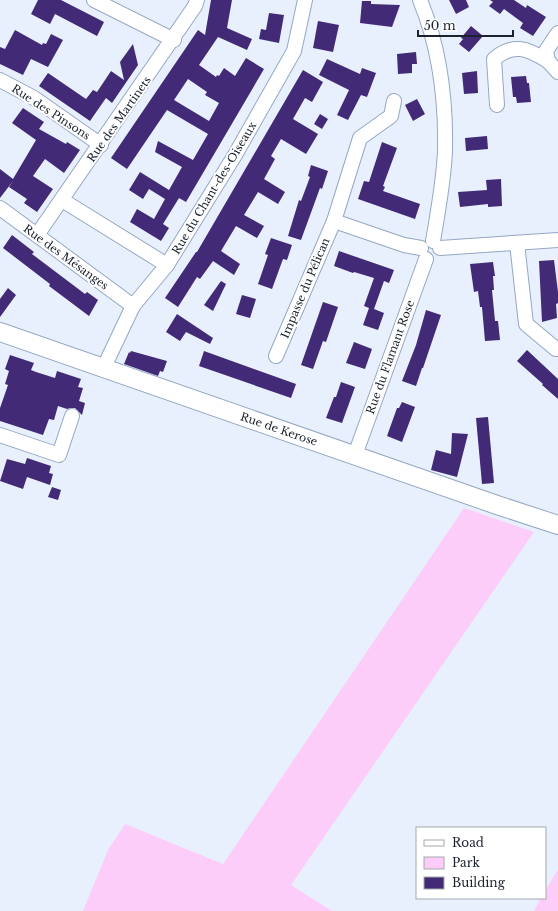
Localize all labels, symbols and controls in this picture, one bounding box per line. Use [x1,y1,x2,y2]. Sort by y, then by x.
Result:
scale bar [418,12,513,38]
text: 50 m [424,18,456,33]
street label: Rue des Martinets [84,73,154,165]
street label: Rue des Pinsons [9,81,93,143]
street label: Rue du Chant-des-Oiseaux [169,119,259,257]
street label: Rue des Mésanges [21,221,111,293]
street label: Impasse du Pélican [278,235,333,340]
street label: Rue du Flamant Rose [363,298,417,416]
street label: Rue de Kerose [239,409,319,449]
legend [416,827,546,899]
text: Road [452,835,484,850]
text: Park [452,855,480,870]
text: Building [452,875,506,890]

